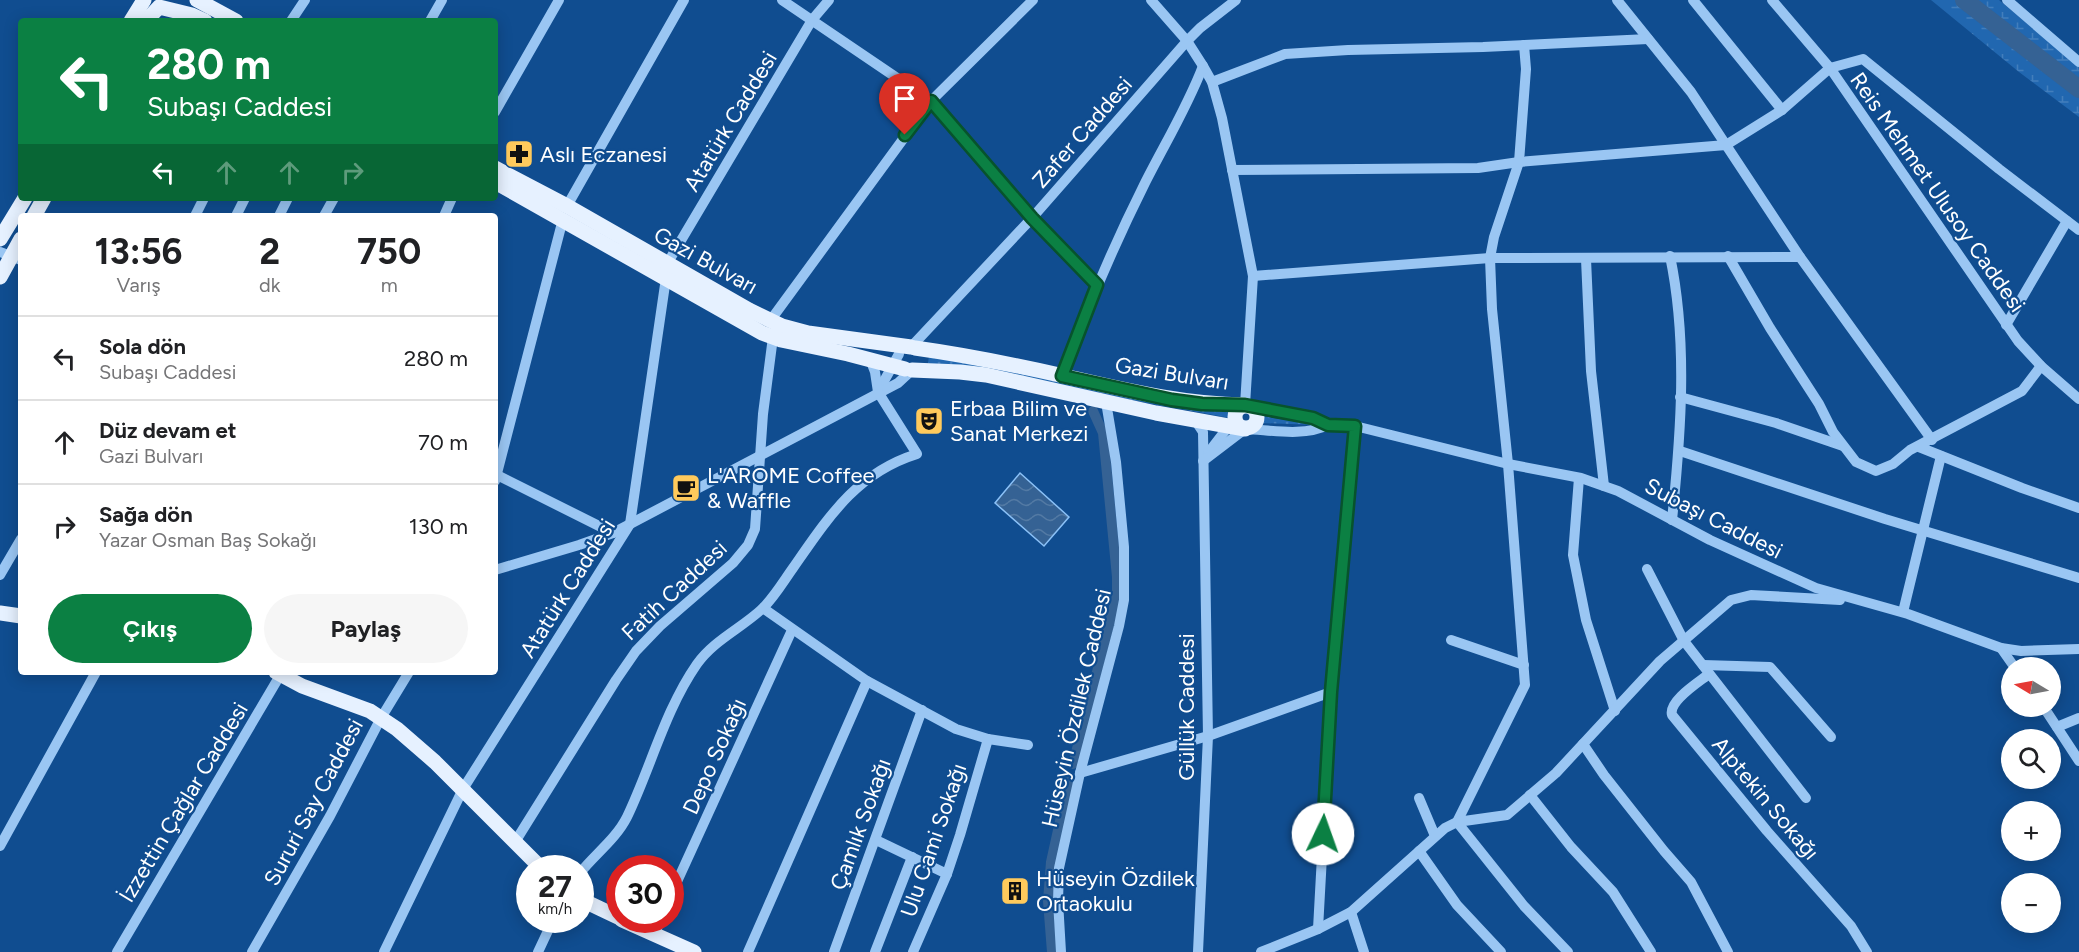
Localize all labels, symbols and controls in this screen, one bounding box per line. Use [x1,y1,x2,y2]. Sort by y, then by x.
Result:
text: 280 m [147,39,271,90]
icon: left [48,42,126,120]
street label: Atatürk Caddesi [678,46,783,196]
street label: Reis Mehmet Ulusoy Caddesi [1844,67,2031,317]
street label: Zafer Caddesi [1027,71,1138,193]
pin [879,73,930,135]
icon: arrive [888,82,921,115]
text: Subaşı Caddesi [147,90,332,123]
pharmacy icon: Aslı Eczanesi [503,138,535,170]
place label: Aslı Eczanesi [540,141,667,168]
icon: left [147,156,180,189]
icon: ahead [210,156,243,189]
icon: ahead [273,156,306,189]
icon: right [336,156,369,189]
street label: Gazi Bulvarı [649,221,763,300]
text: 13:56 [95,230,182,273]
text: 2 [259,230,280,273]
text: 750 [357,230,421,273]
text: Varış [117,273,161,297]
text: dk [259,273,280,297]
text: m [381,273,398,297]
text: Sola dön [99,333,186,360]
icon: left [48,342,81,375]
text: 280 m [404,345,468,372]
street label: Gazi Bulvarı [1113,351,1231,396]
text: Subaşı Caddesi [99,360,236,384]
place label: Erbaa Bilim ve Sanat Merkezi [950,395,1088,447]
theatre icon: Erbaa Bilim ve Sanat Merkezi [913,405,945,437]
text: Düz devam et [99,417,236,444]
icon: ahead [48,426,81,459]
text: 70 m [418,429,468,456]
text: Gazi Bulvarı [99,444,203,468]
place label: L'AROME Coffee & Waffle [707,462,874,514]
cafe icon: L'AROME Coffee & Waffle [670,472,702,504]
street label: Subaşı Caddesi [1640,472,1787,565]
text: Sağa dön [99,501,193,528]
icon: right [48,510,81,543]
text: 130 m [409,513,468,540]
street label: Atatürk Caddesi [514,514,621,663]
text: Yazar Osman Baş Sokağı [99,528,317,552]
street label: Fatih Caddesi [616,535,733,646]
street label: Hüseyin Özdilek Caddesi [1036,586,1117,830]
button: Çıkış [48,594,252,663]
button: Paylaş [264,594,468,663]
street label: Güllük Caddesi [1173,633,1200,781]
north arrow [2001,657,2061,717]
map controls [2001,657,2061,933]
street label: Depo Sokağı [677,694,752,818]
street label: İzzettin Çağlar Caddesi [113,698,254,907]
street label: Sururi Say Caddesi [258,714,369,890]
button: search [2001,729,2061,789]
street label: Alptekin Sokağı [1706,731,1825,865]
street label: Çamlık Sokağı [824,755,897,894]
street label: Ulu Cami Sokağı [895,760,972,920]
button: + [2001,801,2061,861]
position arrow [1291,802,1355,866]
speed limit sign: 30 [606,855,684,933]
place label: Hüseyin Özdilek Ortaokulu [1036,865,1195,917]
text: 27 [538,868,572,905]
button: − [2001,873,2061,933]
building icon: Hüseyin Özdilek Ortaokulu [999,875,1031,907]
text: km/h [538,900,572,918]

